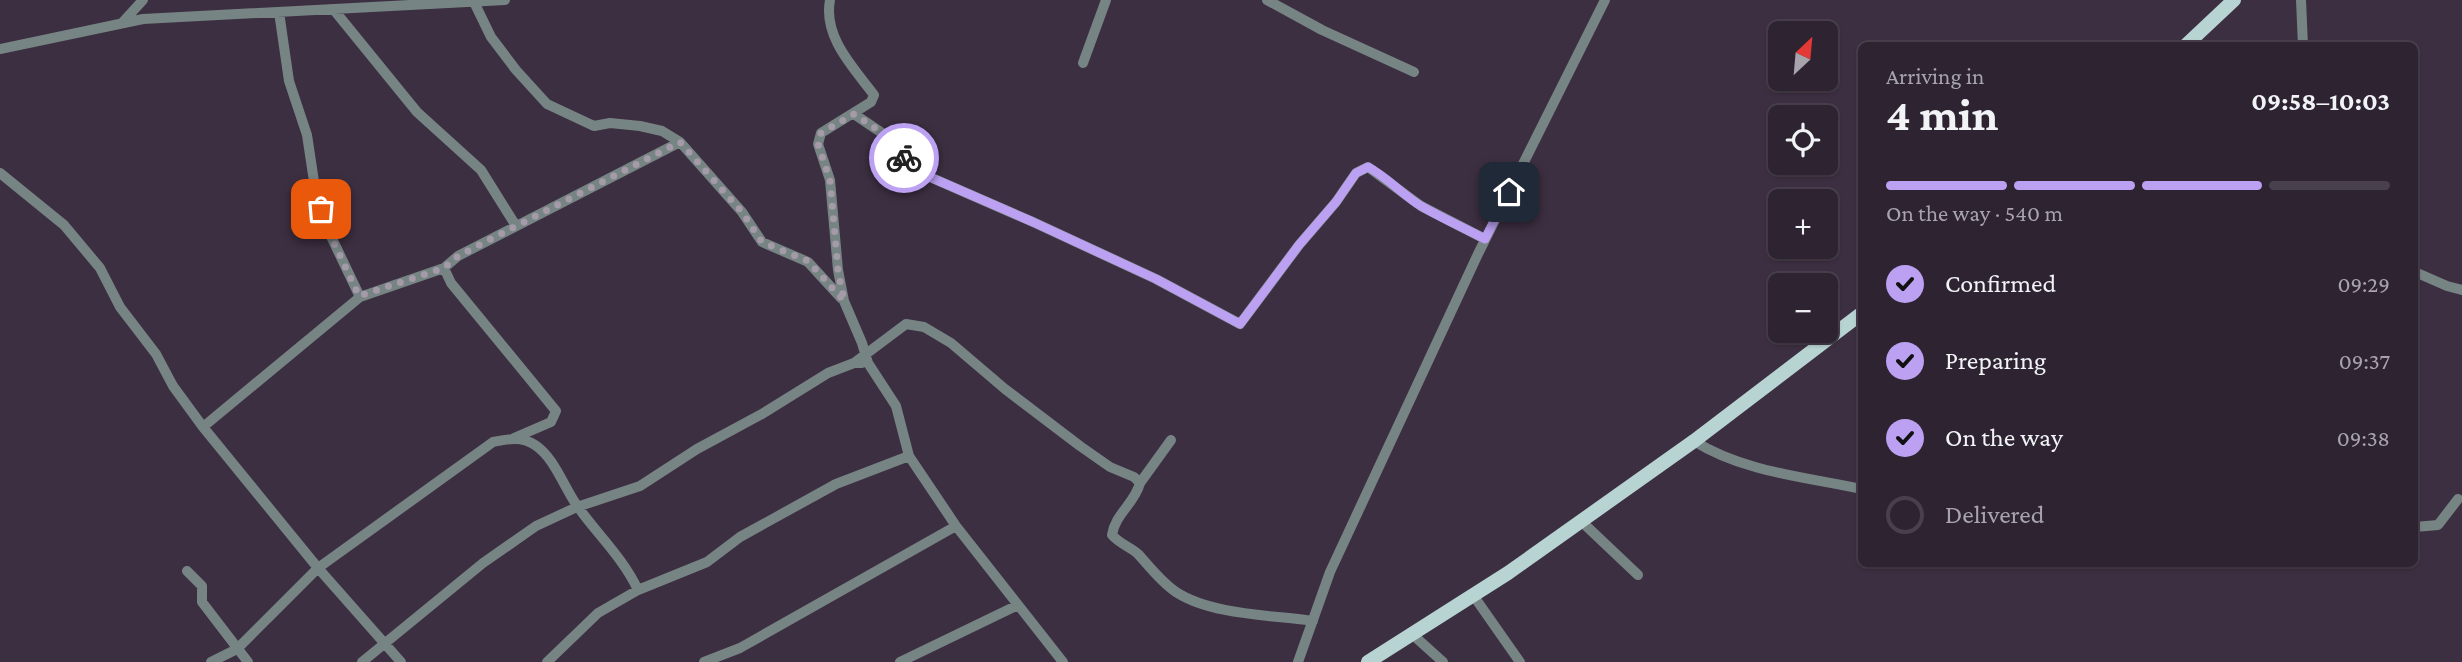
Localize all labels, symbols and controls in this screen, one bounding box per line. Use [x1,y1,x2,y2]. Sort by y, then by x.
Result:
north arrow [1768,21,1838,91]
map controls [1768,21,1838,343]
text: Arriving in [1886,63,1984,89]
text: 09:58–10:03 [2251,87,2390,116]
text: 4 min [1886,89,1998,140]
button: locate [1768,105,1838,175]
courier [869,123,939,193]
icon: bike [885,139,923,177]
pin [1479,162,1539,222]
icon: home [1490,173,1528,211]
pin [291,179,351,239]
button: + [1768,189,1838,259]
icon: bag [302,190,340,228]
text: On the way · 540 m [1886,200,2063,226]
icon: check [1886,265,1924,303]
text: Confirmed [1945,269,2056,298]
text: 09:29 [2337,271,2390,297]
button: − [1768,273,1838,343]
icon: check [1886,342,1924,380]
text: Preparing [1945,346,2046,375]
text: 09:37 [2339,348,2390,374]
icon: check [1886,419,1924,457]
text: On the way [1945,423,2063,452]
text: 09:38 [2337,425,2390,451]
text: Delivered [1945,500,2044,529]

